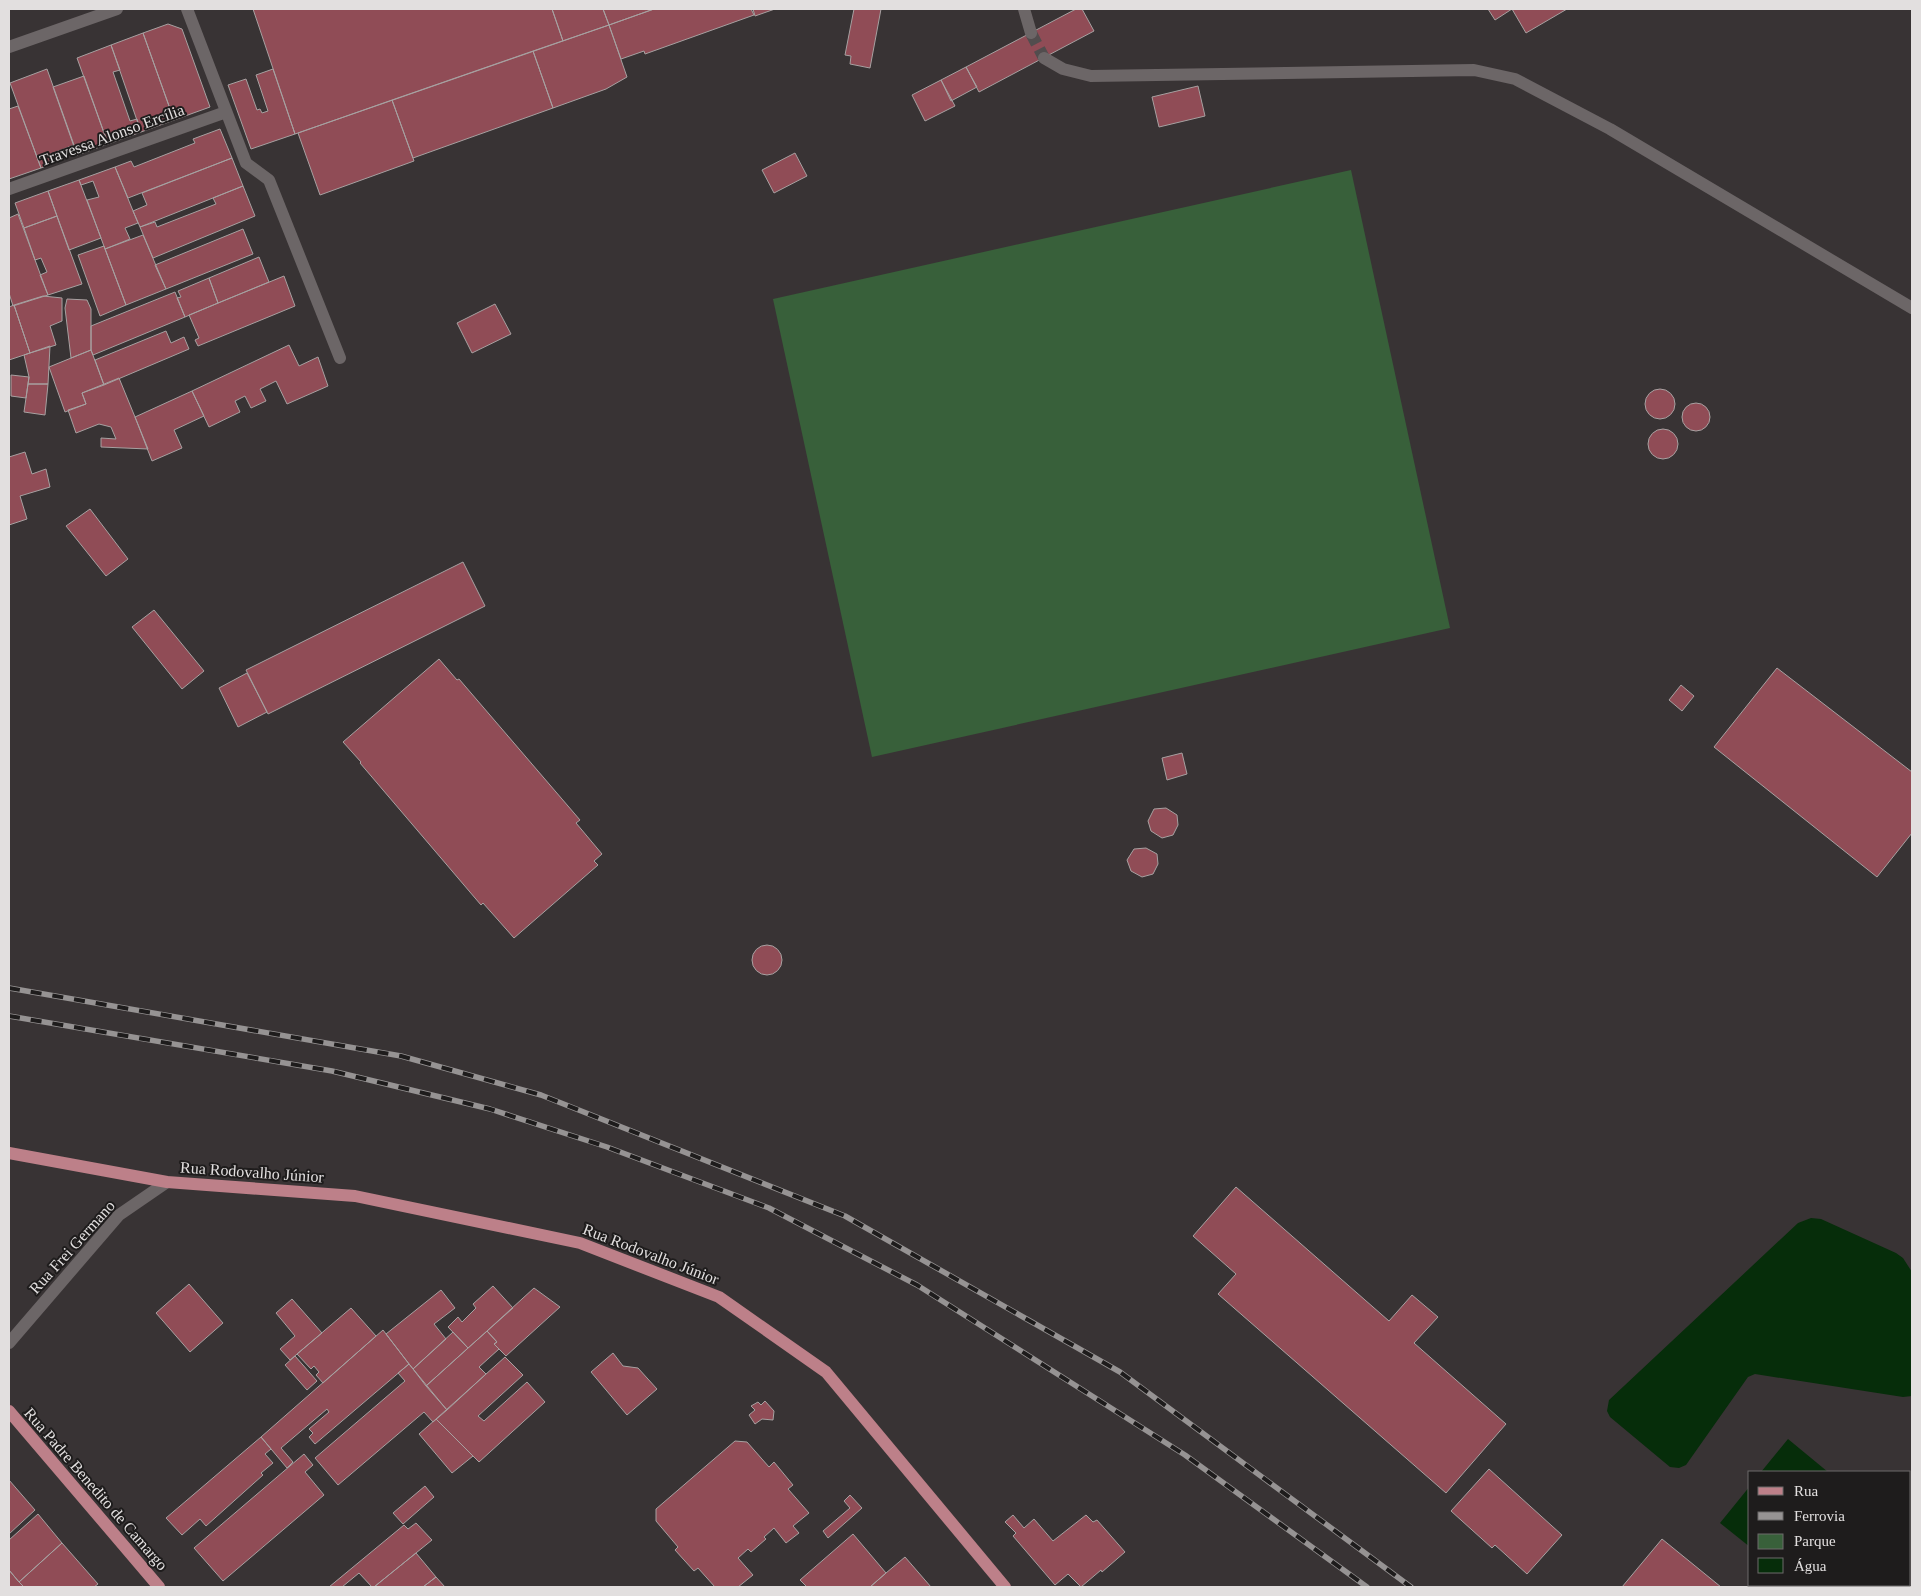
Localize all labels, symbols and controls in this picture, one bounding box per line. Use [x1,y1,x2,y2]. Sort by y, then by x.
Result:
street label: Travessa Alonso Ercília [38,101,186,169]
street label: Rua Rodovalho Júnior [180,1158,325,1186]
street label: Rua Frei Germano [26,1197,118,1297]
street label: Rua Rodovalho Júnior [581,1220,722,1288]
street label: Rua Padre Benedito de Camargo [20,1404,171,1574]
legend [1748,1471,1911,1586]
text: Rua [1794,1483,1819,1499]
text: Ferrovia [1794,1508,1845,1524]
text: Parque [1794,1533,1836,1549]
text: Água [1794,1558,1827,1574]

